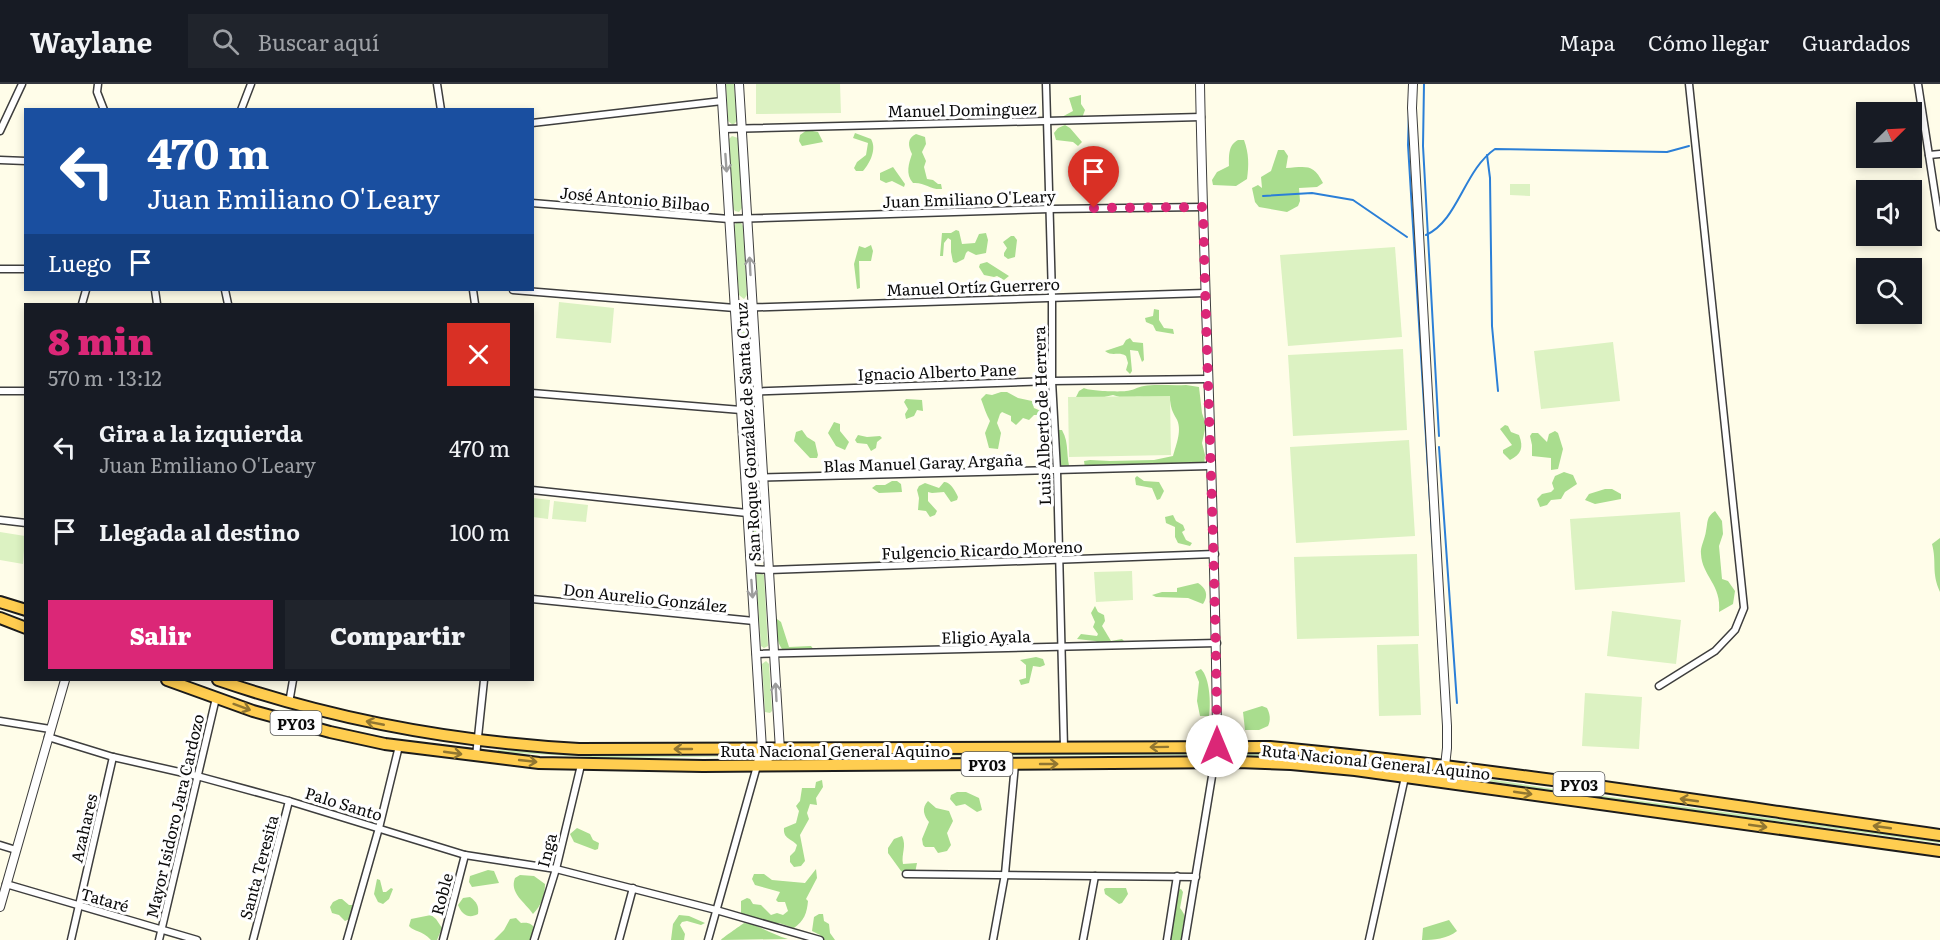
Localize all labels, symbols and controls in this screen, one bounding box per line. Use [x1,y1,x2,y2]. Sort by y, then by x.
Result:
search box [188,14,608,68]
text: Waylane [30,20,152,62]
icon: search [209,25,242,58]
text: Buscar aquí [257,25,379,58]
text: Mapa [1559,26,1615,57]
text: Cómo llegar [1648,26,1769,57]
text: Guardados [1802,26,1910,57]
street label: Manuel Dominguez [887,96,1037,122]
north arrow [1856,102,1922,168]
map controls [1856,102,1922,324]
text: 470 m [147,120,270,182]
icon: left [48,132,126,210]
pin [1068,146,1119,208]
one-way arrow [721,153,732,173]
icon: arrive [1077,155,1110,188]
text: Juan Emiliano O'Leary [147,177,440,217]
street label: José Antonio Bilbao [559,179,711,217]
button: sound [1856,180,1922,246]
street label: Juan Emiliano O'Leary [882,183,1057,213]
text: Luego [48,246,112,279]
icon: arrive [124,246,157,279]
one-way arrow [745,257,756,277]
button: search [1856,258,1922,324]
street label: Manuel Ortíz Guerrero [886,271,1060,301]
street label: San Roque González de Santa Cruz [728,301,766,562]
text: 8 min [48,313,153,366]
button: close [447,323,510,386]
street label: Luis Alberto de Herrera [1026,326,1056,506]
street label: Ignacio Alberto Pane [857,356,1017,386]
text: 570 m · 13:12 [48,362,162,392]
text: Gira a la izquierda [99,416,303,449]
icon: left [48,431,81,464]
text: 470 m [449,431,510,464]
street label: Blas Manuel Garay Argaña [823,447,1024,477]
text: Juan Emiliano O'Leary [99,449,316,479]
icon: arrive [48,515,81,548]
text: Llegada al destino [99,515,300,548]
text: 100 m [450,515,510,548]
street label: Fulgencio Ricardo Moreno [881,533,1083,565]
street label: Don Aurelio González [562,576,728,618]
one-way arrow [747,578,758,598]
button: Salir [48,600,273,669]
button: Compartir [285,600,510,669]
street label: Eligio Ayala [941,623,1031,649]
one-way arrow [771,682,782,702]
one-way arrow [232,703,251,714]
street label: Mayor Isidoro Jara Cardozo [139,711,209,921]
road number: PY03 [270,711,322,735]
position arrow [1185,714,1249,778]
one-way arrow [366,717,385,728]
street label: Ruta Nacional General Aquino [1260,737,1492,785]
street label: Ruta Nacional General Aquino [720,738,950,762]
one-way arrow [1149,741,1169,753]
one-way arrow [673,743,693,755]
one-way arrow [443,748,462,759]
road number: PY03 [962,752,1012,776]
one-way arrow [518,756,538,767]
one-way arrow [1039,758,1059,770]
road number: PY03 [1554,772,1604,796]
street label: Palo Santo [302,780,386,826]
one-way arrow [1513,787,1533,798]
street label: Azahares [63,791,103,865]
one-way arrow [1680,794,1699,805]
street label: Santa Teresita [233,812,284,922]
one-way arrow [1748,820,1767,831]
one-way arrow [1873,822,1892,833]
street label: Inga [530,830,562,870]
street label: Roble [424,870,458,918]
street label: Tataré [78,881,132,917]

